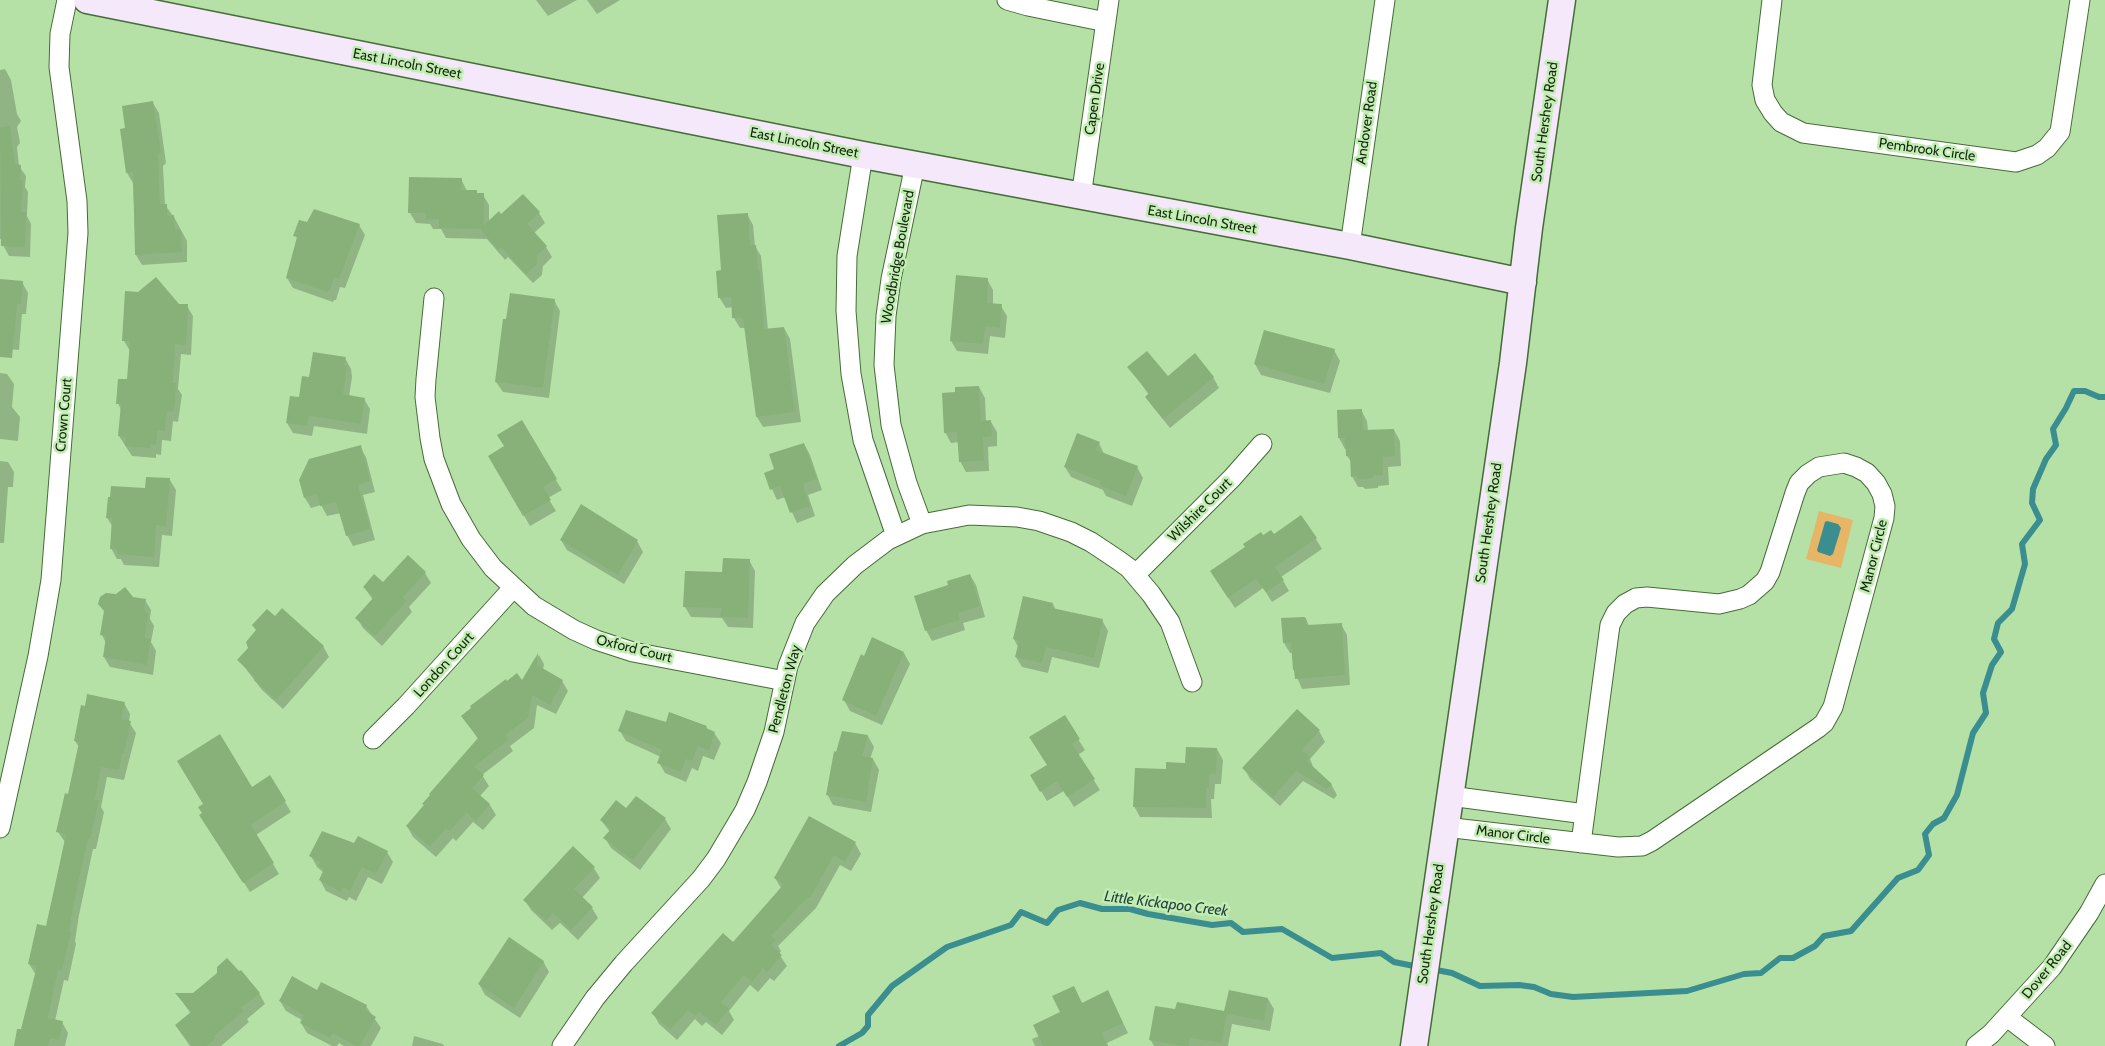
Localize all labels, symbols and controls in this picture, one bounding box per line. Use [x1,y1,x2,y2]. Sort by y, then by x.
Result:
street label: East Lincoln Street [351,45,463,83]
street label: South Hershey Road [1528,61,1562,183]
street label: Capen Drive [1082,62,1108,136]
street label: Andover Road [1353,80,1381,166]
street label: East Lincoln Street [748,124,860,162]
street label: Pembrook Circle [1878,135,1976,165]
street label: Woodbridge Boulevard [878,189,918,325]
street label: East Lincoln Street [1146,202,1258,238]
street label: Crown Court [52,377,76,453]
street label: South Hershey Road [1472,462,1506,584]
street label: Wilshire Court [1165,475,1235,545]
street label: Manor Circle [1857,518,1891,594]
street label: London Court [411,629,477,701]
street label: Oxford Court [595,632,673,666]
street label: Pendleton Way [765,643,805,735]
street label: Manor Circle [1475,822,1551,848]
street label: South Hershey Road [1414,863,1448,985]
water label: Little Kickapoo Creek [1103,887,1229,921]
street label: Dover Road [2019,938,2075,1002]

